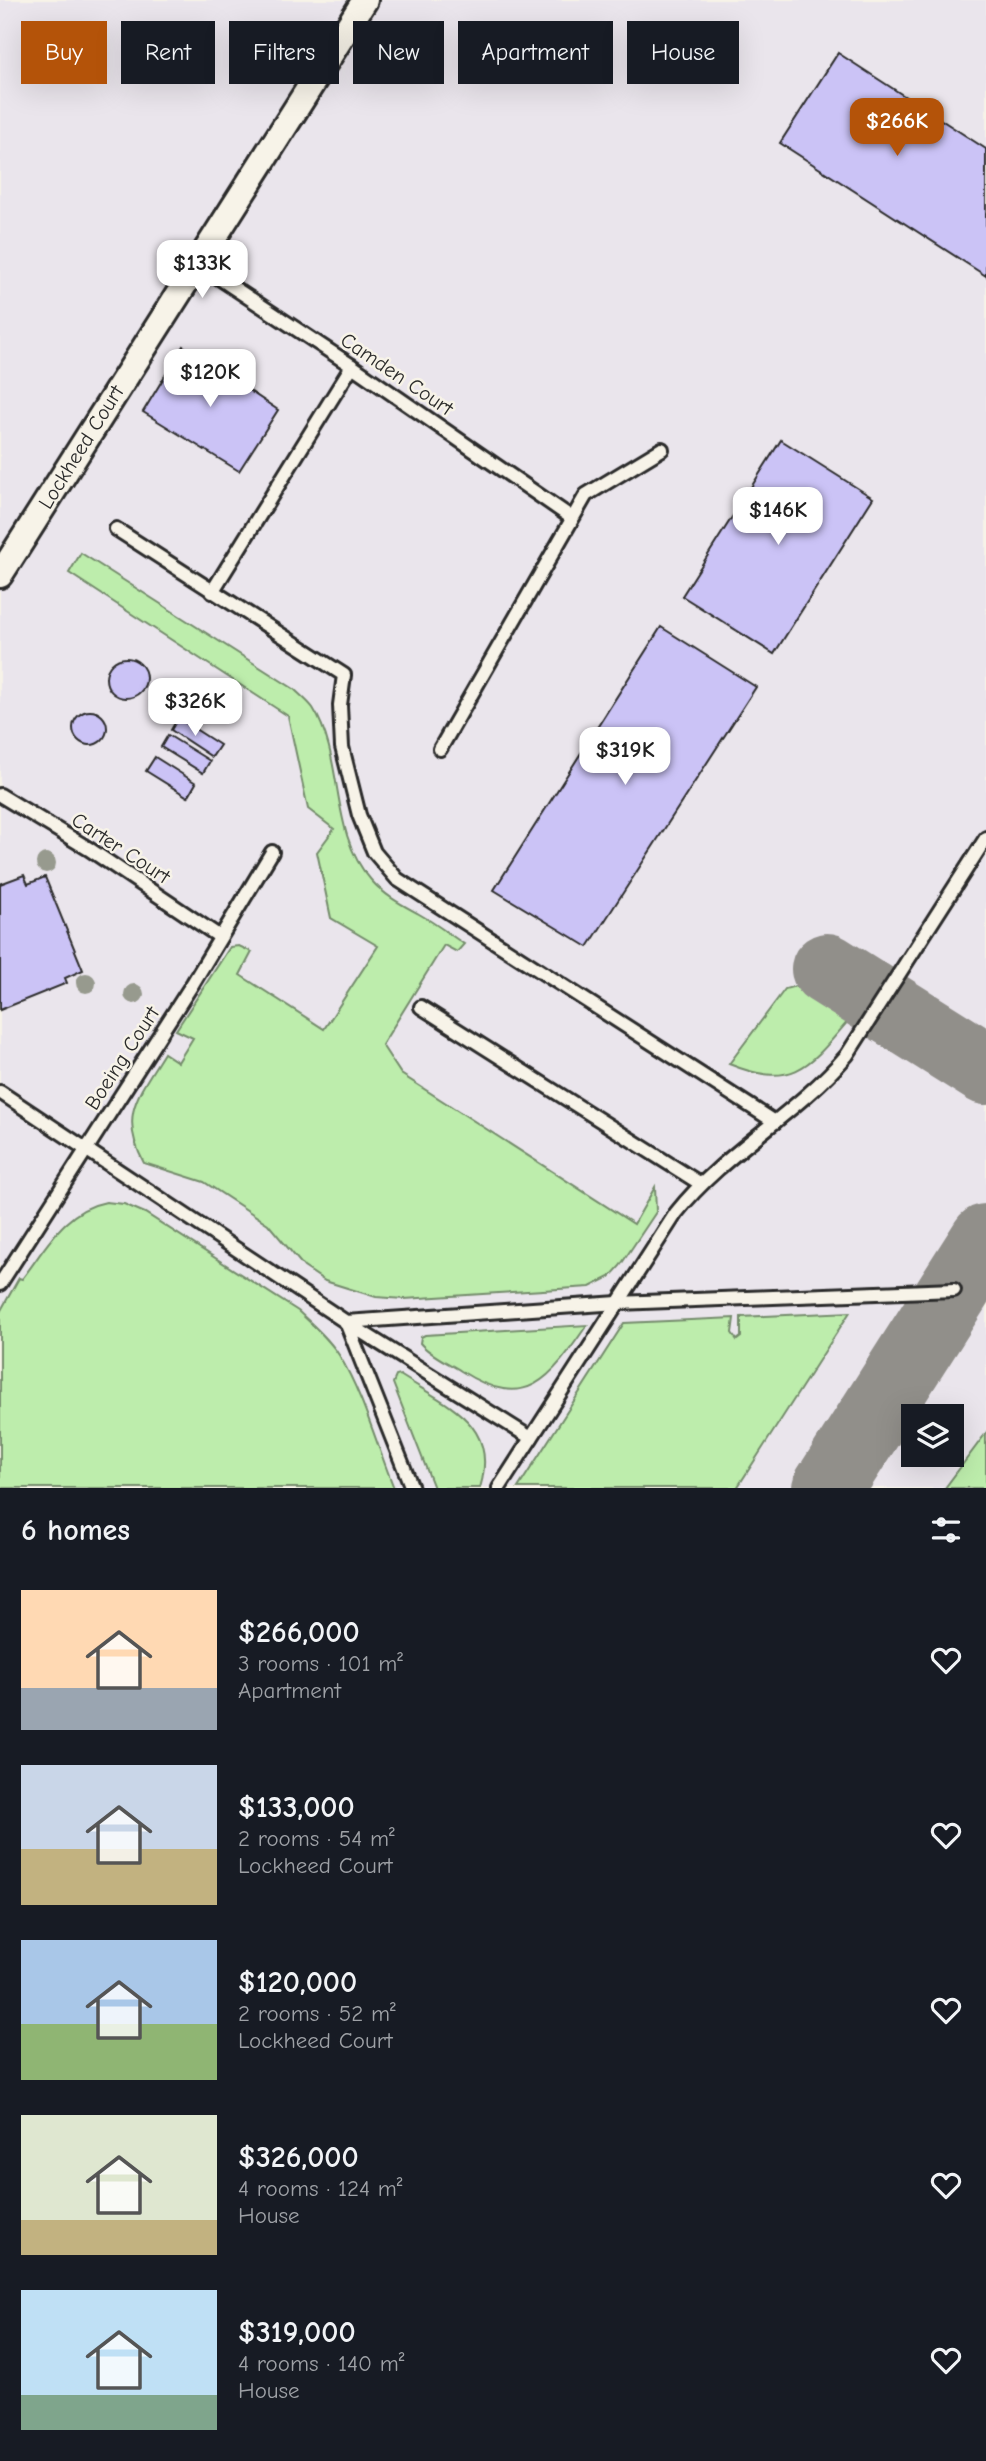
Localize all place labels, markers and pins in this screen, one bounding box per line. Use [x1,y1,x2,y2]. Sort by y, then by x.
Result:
pin: $266K [848,99,946,158]
pin: $133K [153,240,251,300]
pin: $120K [161,350,259,409]
pin: $146K [729,488,827,547]
pin: $326K [146,678,244,738]
pin: $319K [576,728,674,787]

